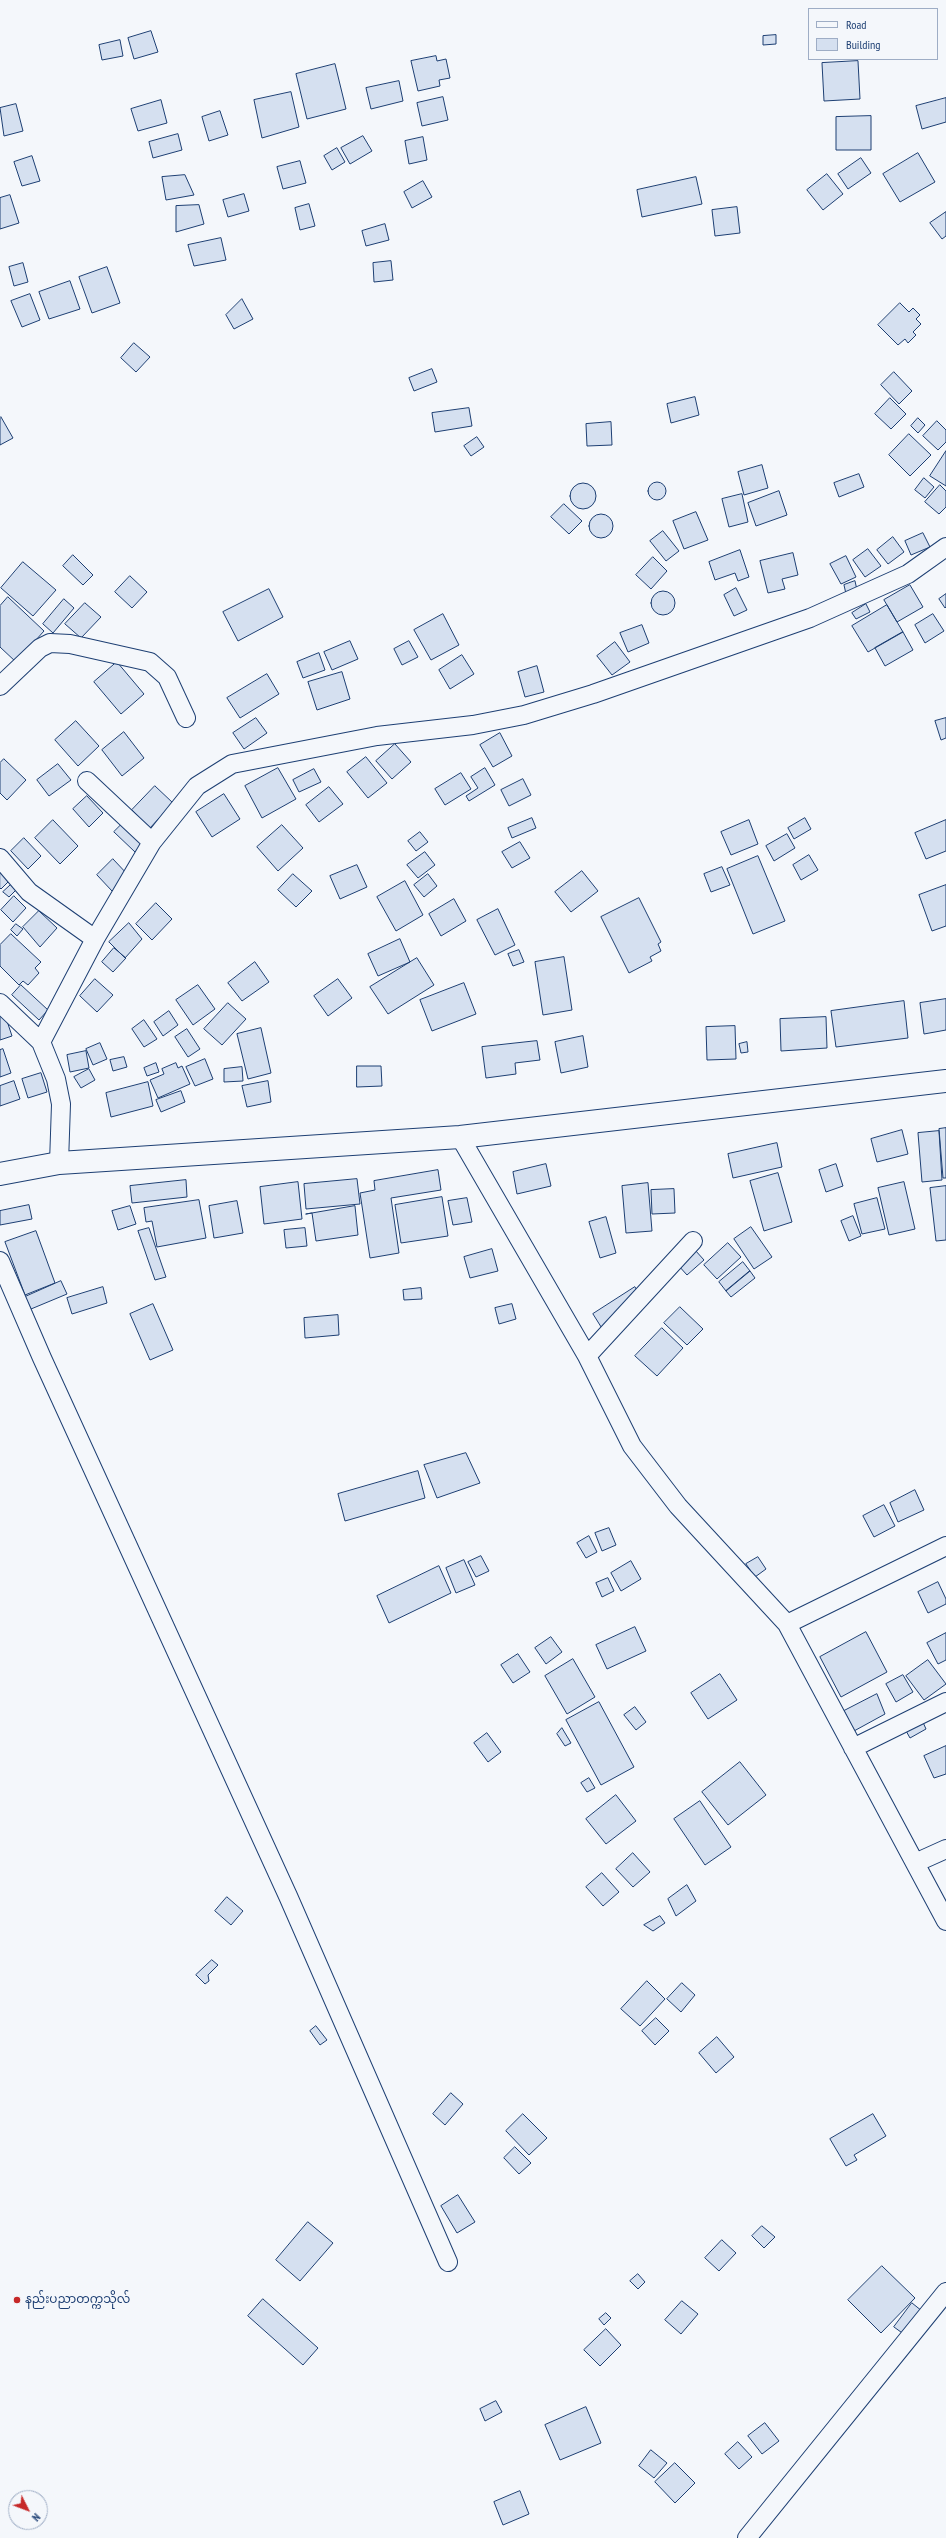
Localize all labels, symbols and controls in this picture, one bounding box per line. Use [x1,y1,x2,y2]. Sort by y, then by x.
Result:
legend [808,8,938,60]
text: Road [846,17,866,32]
text: Building [846,37,881,52]
place label: နည်းပညာတက္ကသိုလ် [25,2293,130,2307]
marker: နည်းပညာတက္ကသိုလ် [12,2295,22,2305]
north arrow [8,2490,48,2530]
text: N [29,2510,43,2524]

